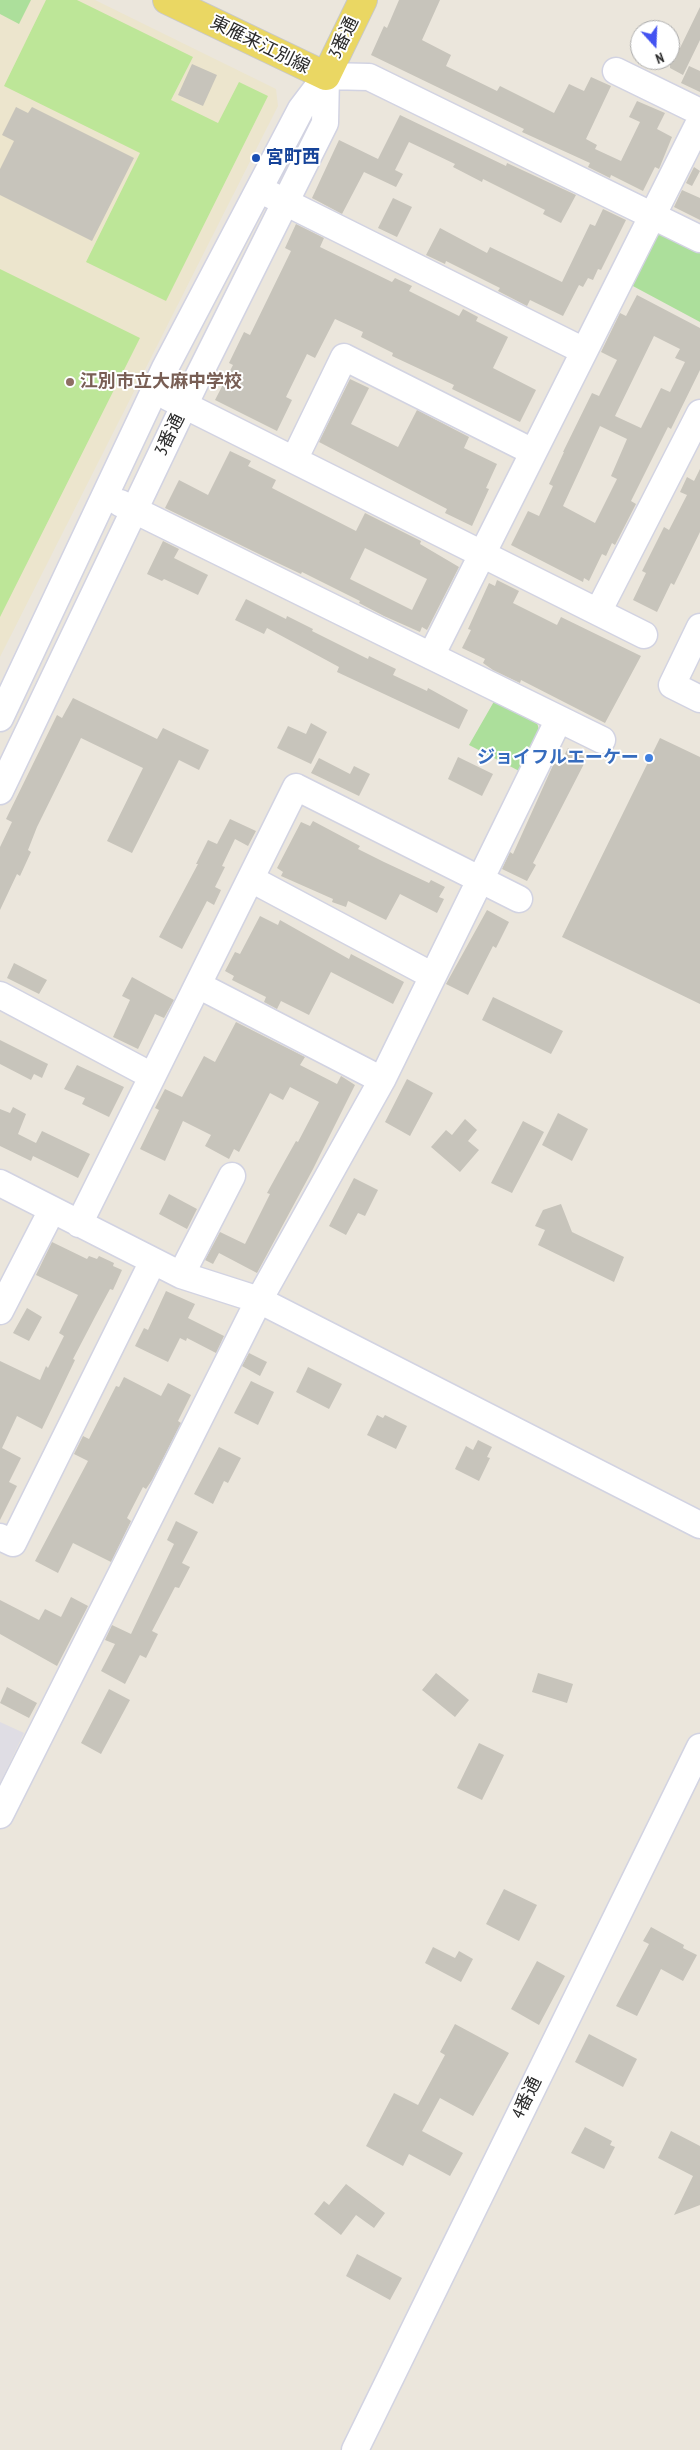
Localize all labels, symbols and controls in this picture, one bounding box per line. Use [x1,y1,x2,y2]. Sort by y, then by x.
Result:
street label: 東雁来江別線 [207,12,313,78]
street label: 3番通 [325,13,363,63]
north arrow [630,20,680,70]
text: N [653,48,666,68]
place label: 宮町西 [266,147,320,169]
marker: 宮町西 [250,152,262,164]
place label: 江別市立大麻中学校 [80,371,242,393]
marker: 江別市立大麻中学校 [64,376,76,388]
street label: 3番通 [151,410,189,460]
place label: ジョイフルエーケー [477,747,639,769]
marker: ジョイフルエーケー [643,752,655,764]
street label: 4番通 [508,2073,546,2123]

